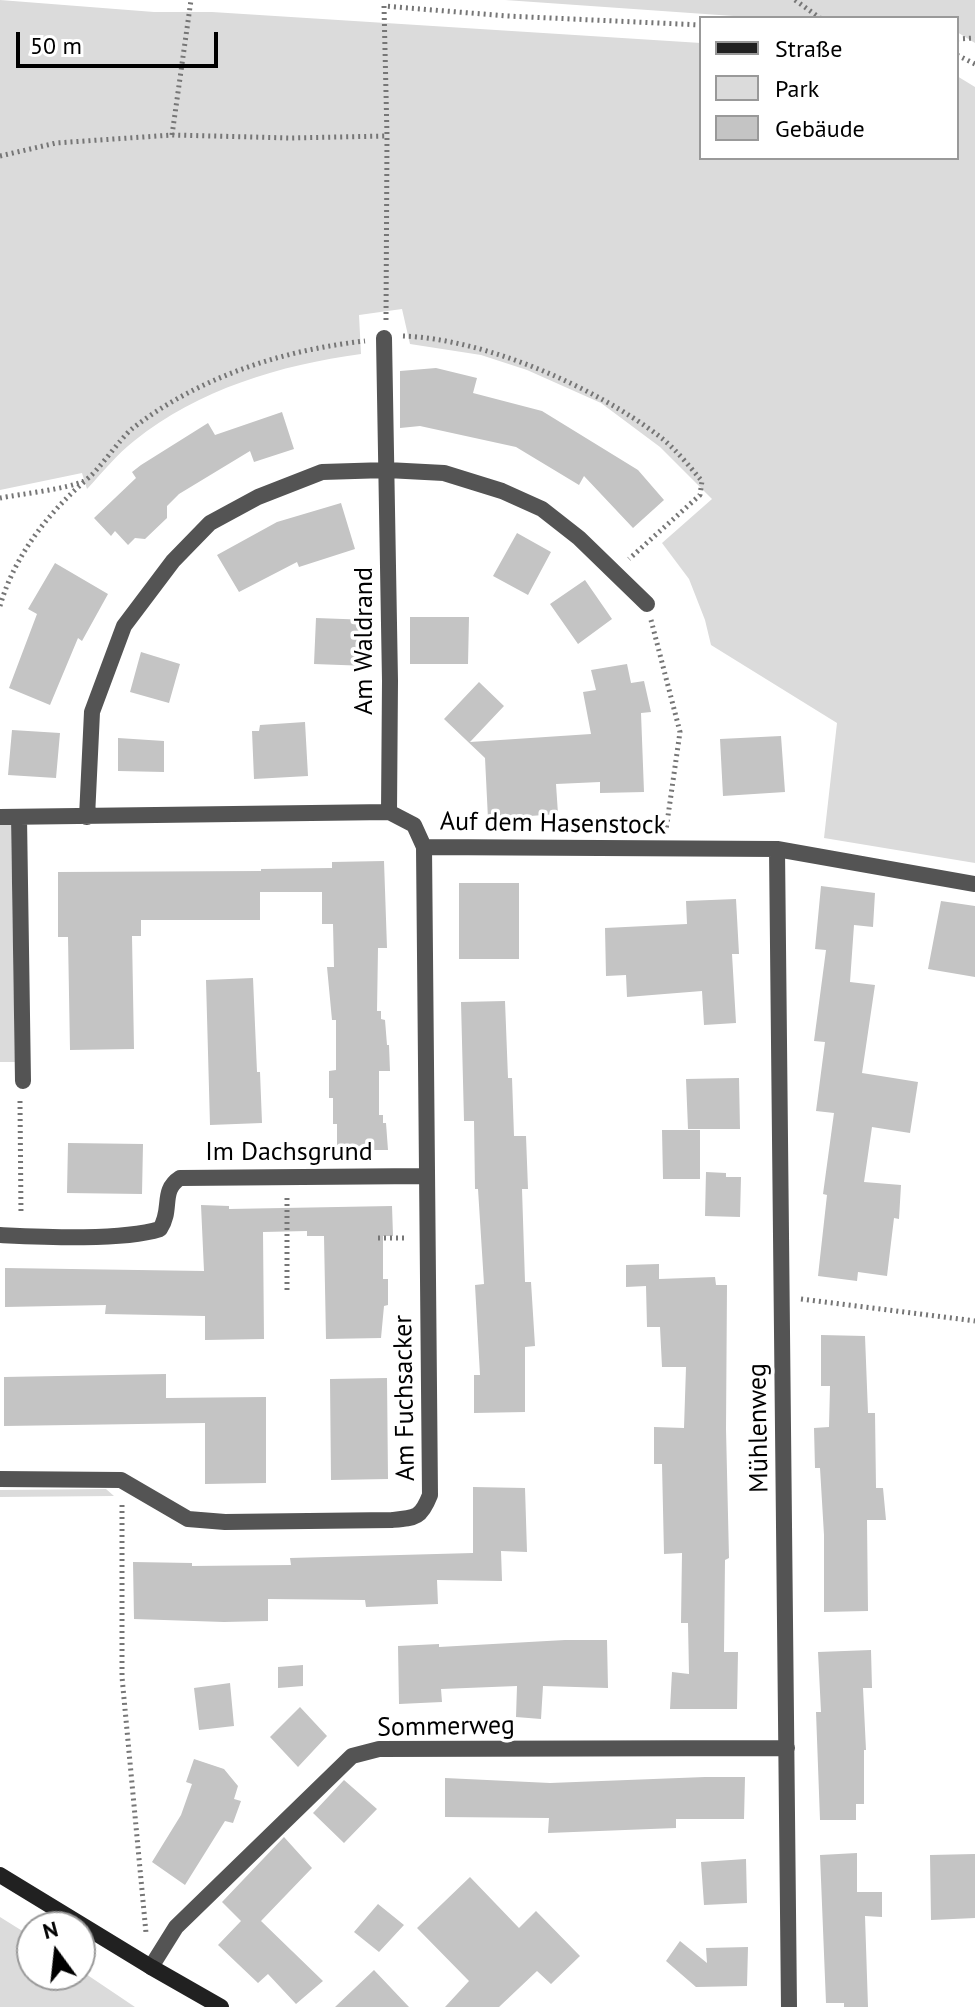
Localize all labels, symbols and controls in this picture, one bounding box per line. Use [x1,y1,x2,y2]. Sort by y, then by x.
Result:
scale bar [20,16,222,66]
legend [699,16,959,160]
text: 50 m [30,30,82,61]
text: Straße [775,33,842,64]
text: Park [775,73,819,104]
text: Gebäude [775,113,865,144]
street label: Am Waldrand [349,567,381,715]
street label: Auf dem Hasenstock [440,806,666,842]
street label: Im Dachsgrund [205,1137,373,1169]
street label: Am Fuchsacker [388,1315,422,1481]
street label: Mühlenweg [742,1363,776,1493]
street label: Sommerweg [377,1710,515,1744]
north arrow [16,1911,96,1991]
text: N [40,1914,61,1945]

